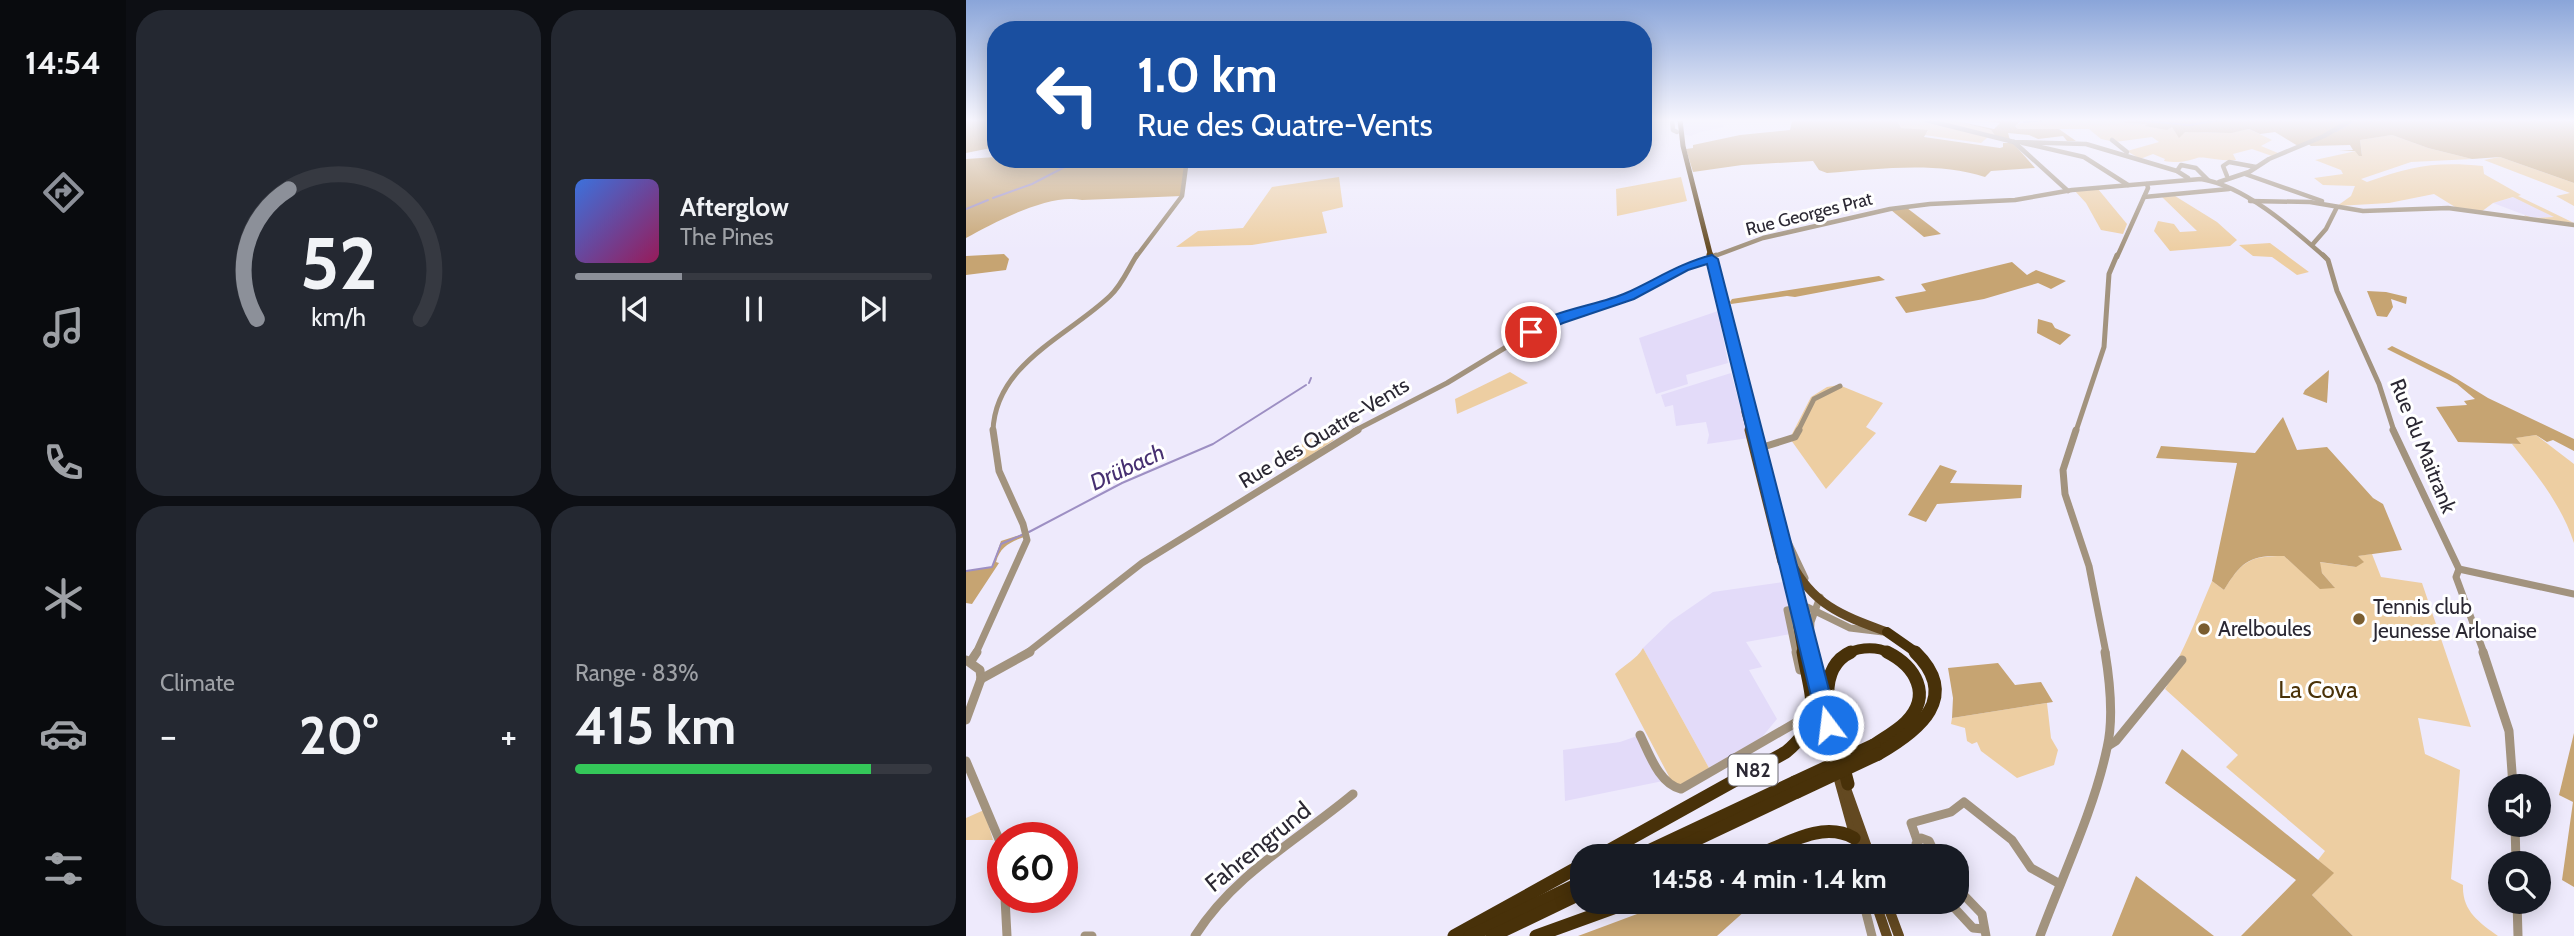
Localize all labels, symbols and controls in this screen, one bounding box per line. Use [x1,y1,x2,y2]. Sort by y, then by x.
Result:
text: 14:54 [25,43,101,82]
text: 1.0 km [1137,45,1277,104]
icon: left [1022,49,1113,140]
text: Rue des Quatre-Vents [1137,105,1433,144]
icon: directions [39,168,88,217]
street label: Rue Georges Prat [1743,188,1875,240]
text: Afterglow [680,191,789,223]
text: 52 [300,220,377,308]
text: The Pines [680,223,774,251]
icon: previous [616,290,654,328]
icon: pause [735,290,773,328]
icon: next [854,290,892,328]
text: km/h [311,302,366,332]
pin [1501,302,1561,362]
icon: music [39,303,88,352]
icon: arrive [1512,313,1550,351]
street label: Rue des Quatre-Vents [1234,372,1414,493]
street label: Rue du Maitrank [2385,375,2462,517]
icon: phone [39,438,88,487]
water label: Drübach [1085,438,1169,496]
icon: climate [39,574,88,623]
place label: Tennis club Jeunesse Arlonaise [2372,594,2537,643]
marker: Tennis club Jeunesse Arlonaise [2351,611,2367,627]
place label: Arelboules [2218,616,2312,641]
marker: Arelboules [2196,621,2212,637]
text: Range · 83% [575,659,699,687]
text: Climate [160,669,235,697]
park label: La Cova [2278,675,2358,704]
position arrow [1791,688,1865,762]
text: 415 km [575,694,736,757]
text: 20° [299,704,378,767]
icon: car [39,709,88,758]
text: − [160,712,177,759]
text: + [500,712,517,759]
road number: N82 [1728,754,1778,786]
map controls [2488,774,2551,914]
button: sound [2488,774,2551,837]
street label: Fahrengrund [1199,795,1316,898]
speed limit sign: 60 [987,822,1078,913]
icon: filters [39,844,88,893]
button: search [2488,851,2551,914]
text: 14:58 · 4 min · 1.4 km [1652,863,1887,895]

